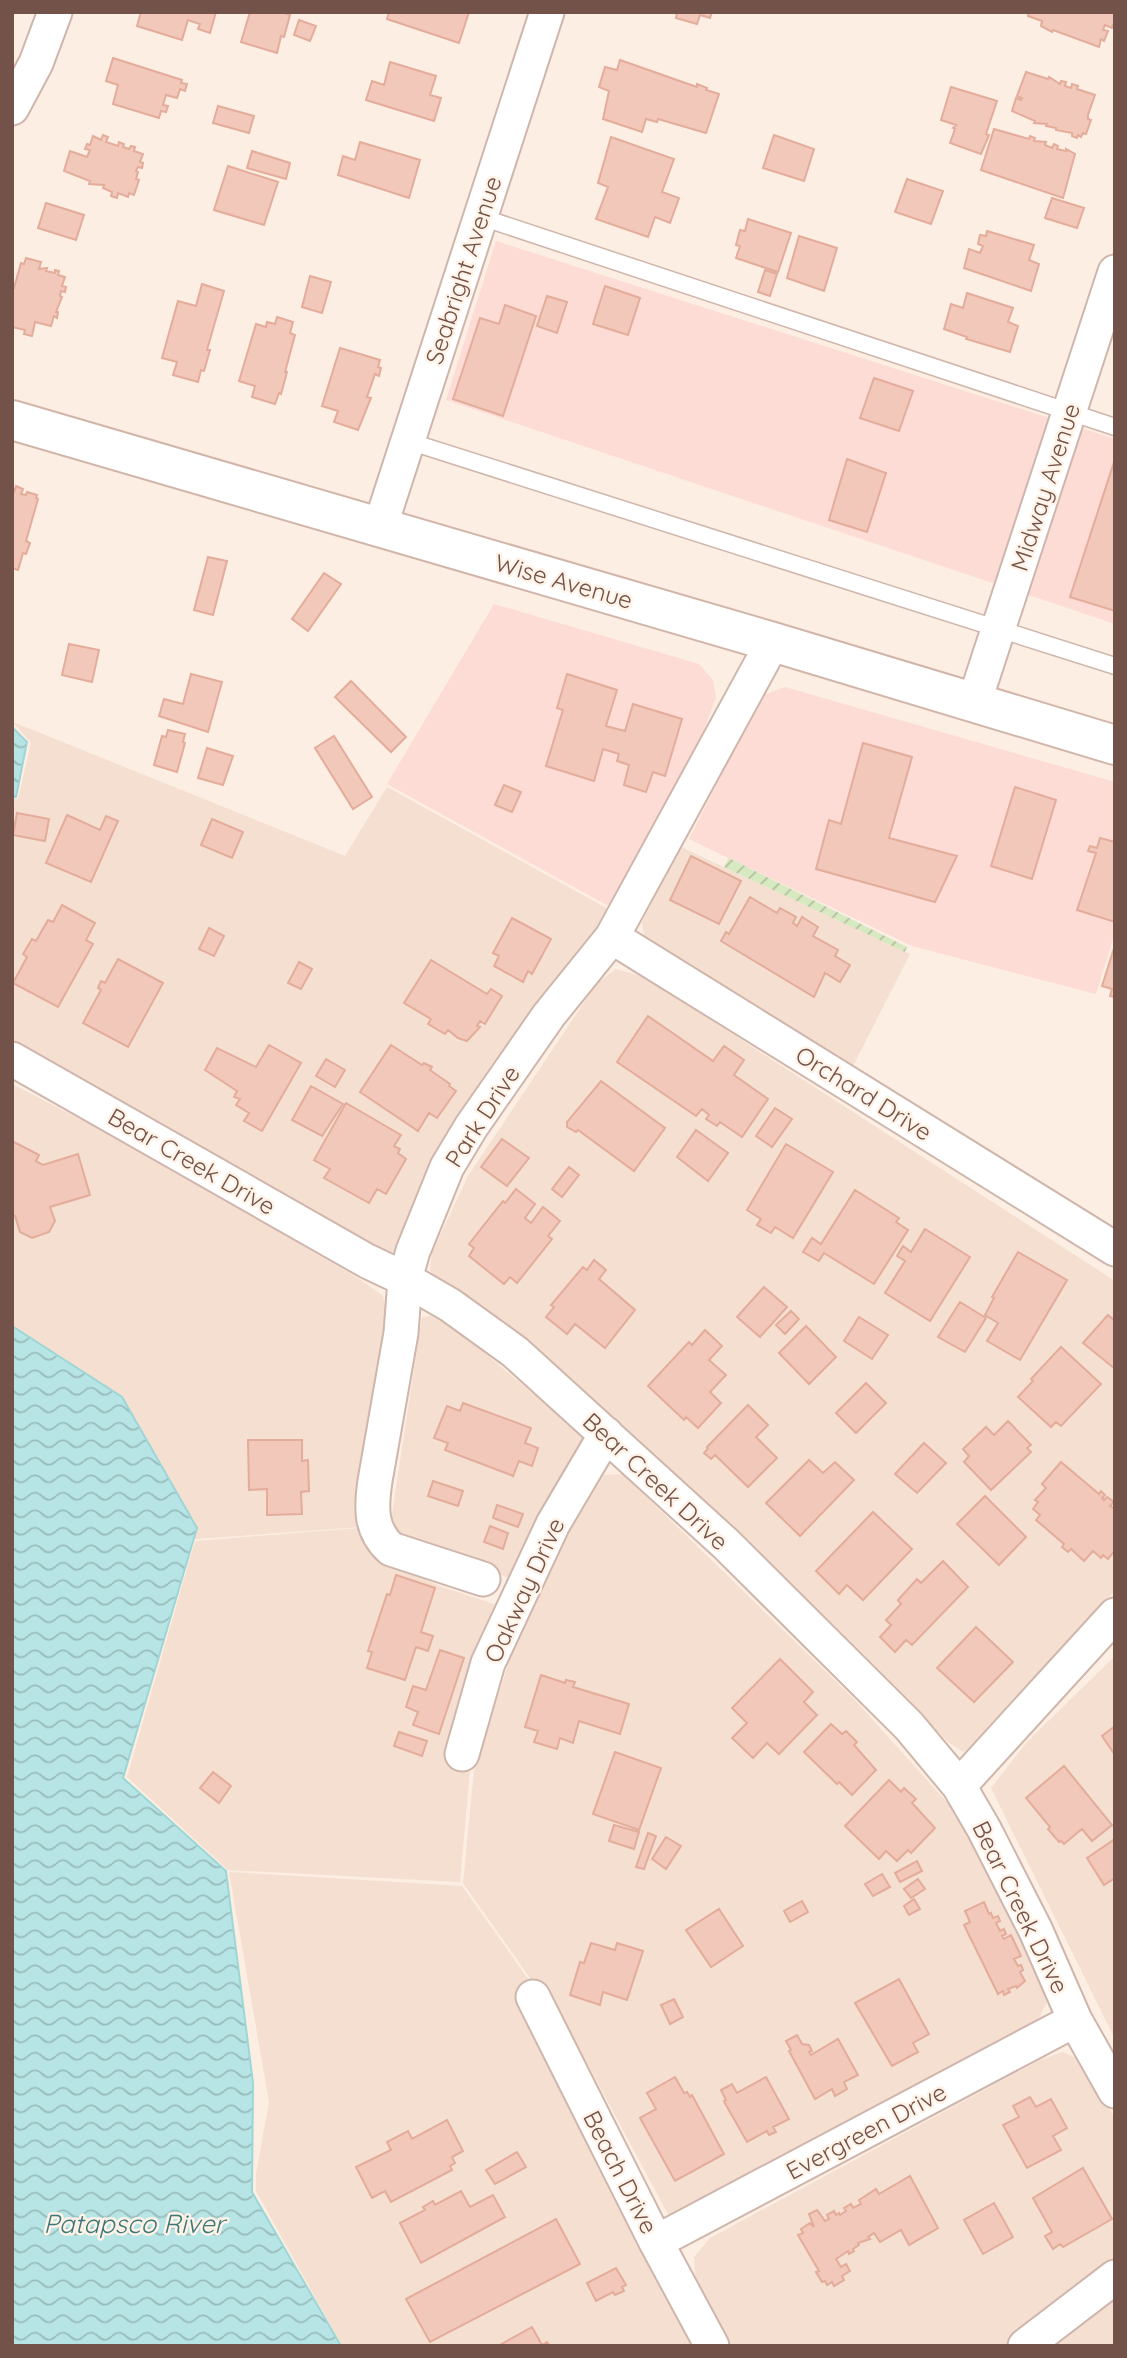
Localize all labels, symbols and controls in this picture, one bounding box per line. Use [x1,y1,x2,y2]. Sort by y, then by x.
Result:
street label: Seabright Avenue [418,172,508,368]
street label: Midway Avenue [1004,399,1086,575]
street label: Wise Avenue [492,547,636,615]
street label: Orchard Drive [790,1039,938,1147]
street label: Park Drive [438,1060,526,1172]
street label: Bear Creek Drive [103,1101,281,1221]
street label: Bear Creek Drive [577,1406,735,1556]
street label: Oakway Drive [477,1513,571,1667]
street label: Bear Creek Drive [966,1816,1076,1998]
street label: Evergreen Drive [781,2076,951,2186]
street label: Beach Drive [577,2105,665,2239]
water label: Patapsco River [43,2207,228,2240]

